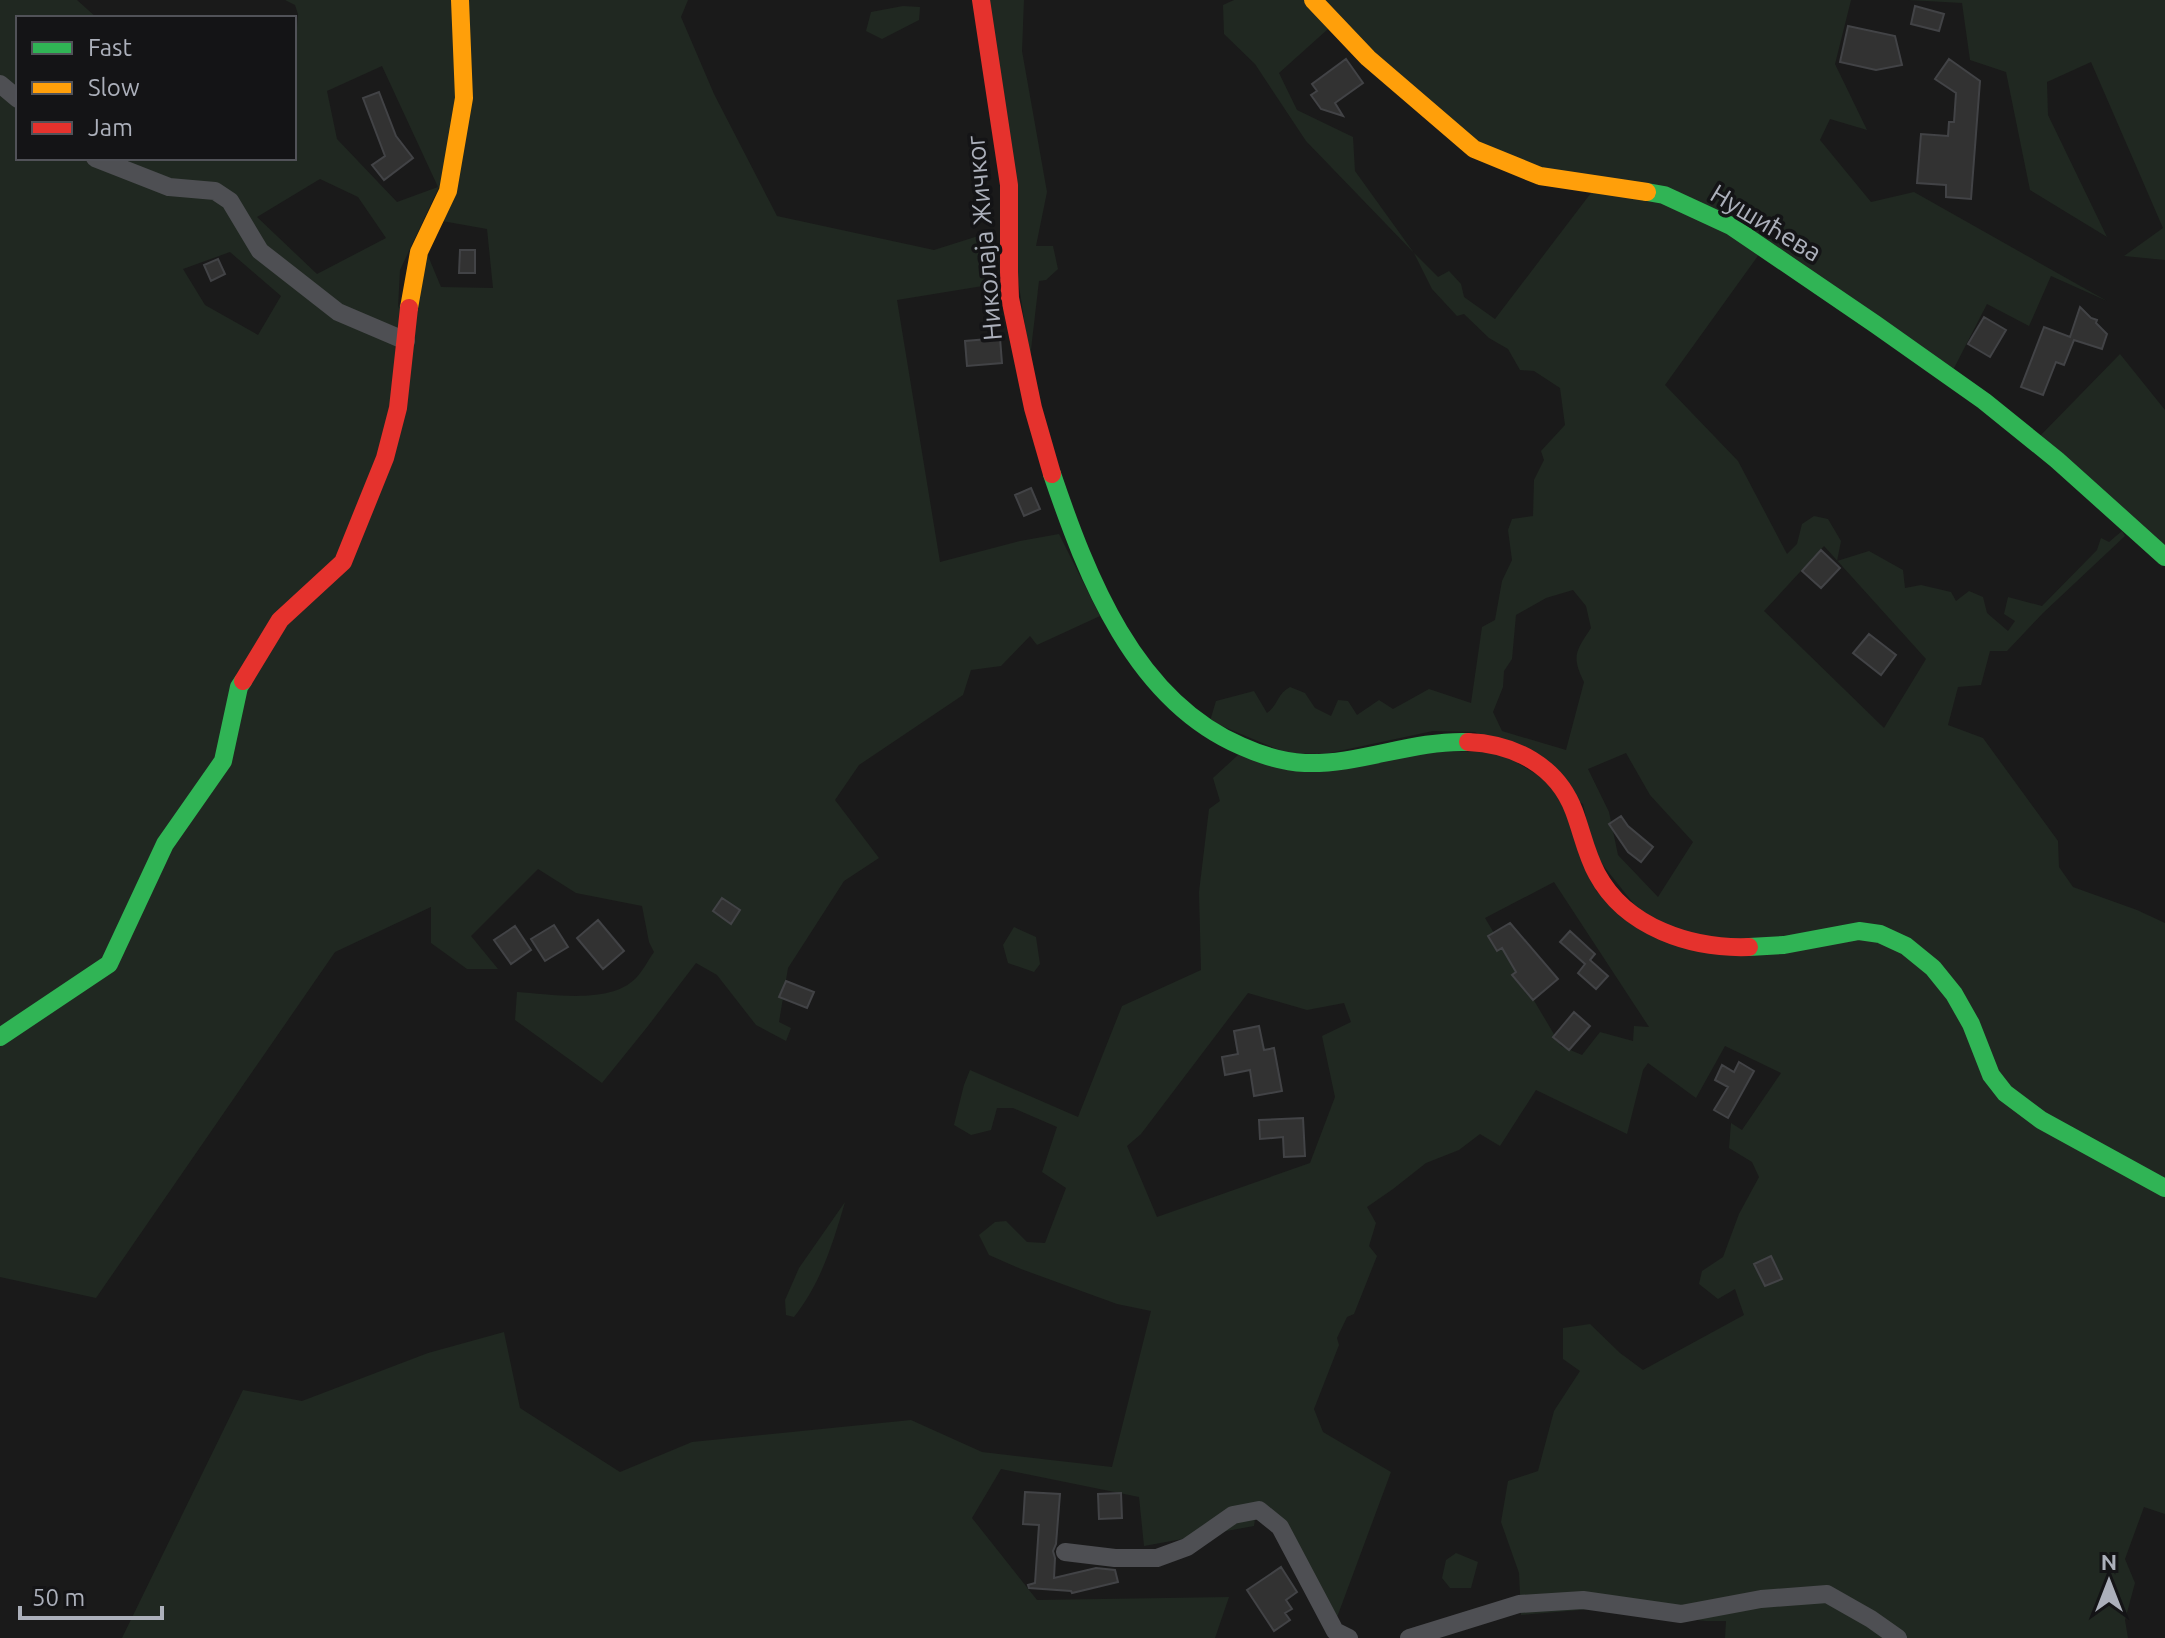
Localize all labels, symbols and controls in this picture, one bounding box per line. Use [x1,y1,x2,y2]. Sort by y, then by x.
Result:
legend [16,16,296,160]
text: Fast [88,34,132,61]
text: Slow [88,74,140,101]
text: Jam [88,114,133,141]
street label: Николаја Жичког [960,134,1007,342]
street label: Нушићева [1706,178,1827,267]
north arrow [2069,1542,2149,1622]
text: N [2101,1549,2117,1574]
scale bar [20,1570,162,1620]
text: 50 m [32,1584,85,1611]

